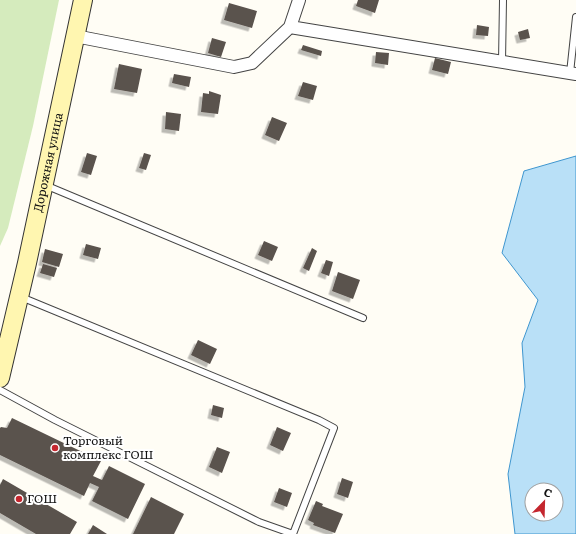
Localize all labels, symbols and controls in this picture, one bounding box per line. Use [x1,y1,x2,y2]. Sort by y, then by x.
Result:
street label: Дорожная улица [28,110,67,213]
place label: Торговый комплекс ГОШ [63,431,154,463]
marker: Торговый комплекс ГОШ [50,443,60,453]
north arrow [524,482,564,522]
text: С [542,483,555,501]
place label: ГОШ [27,489,57,507]
marker: ГОШ [14,494,24,504]

